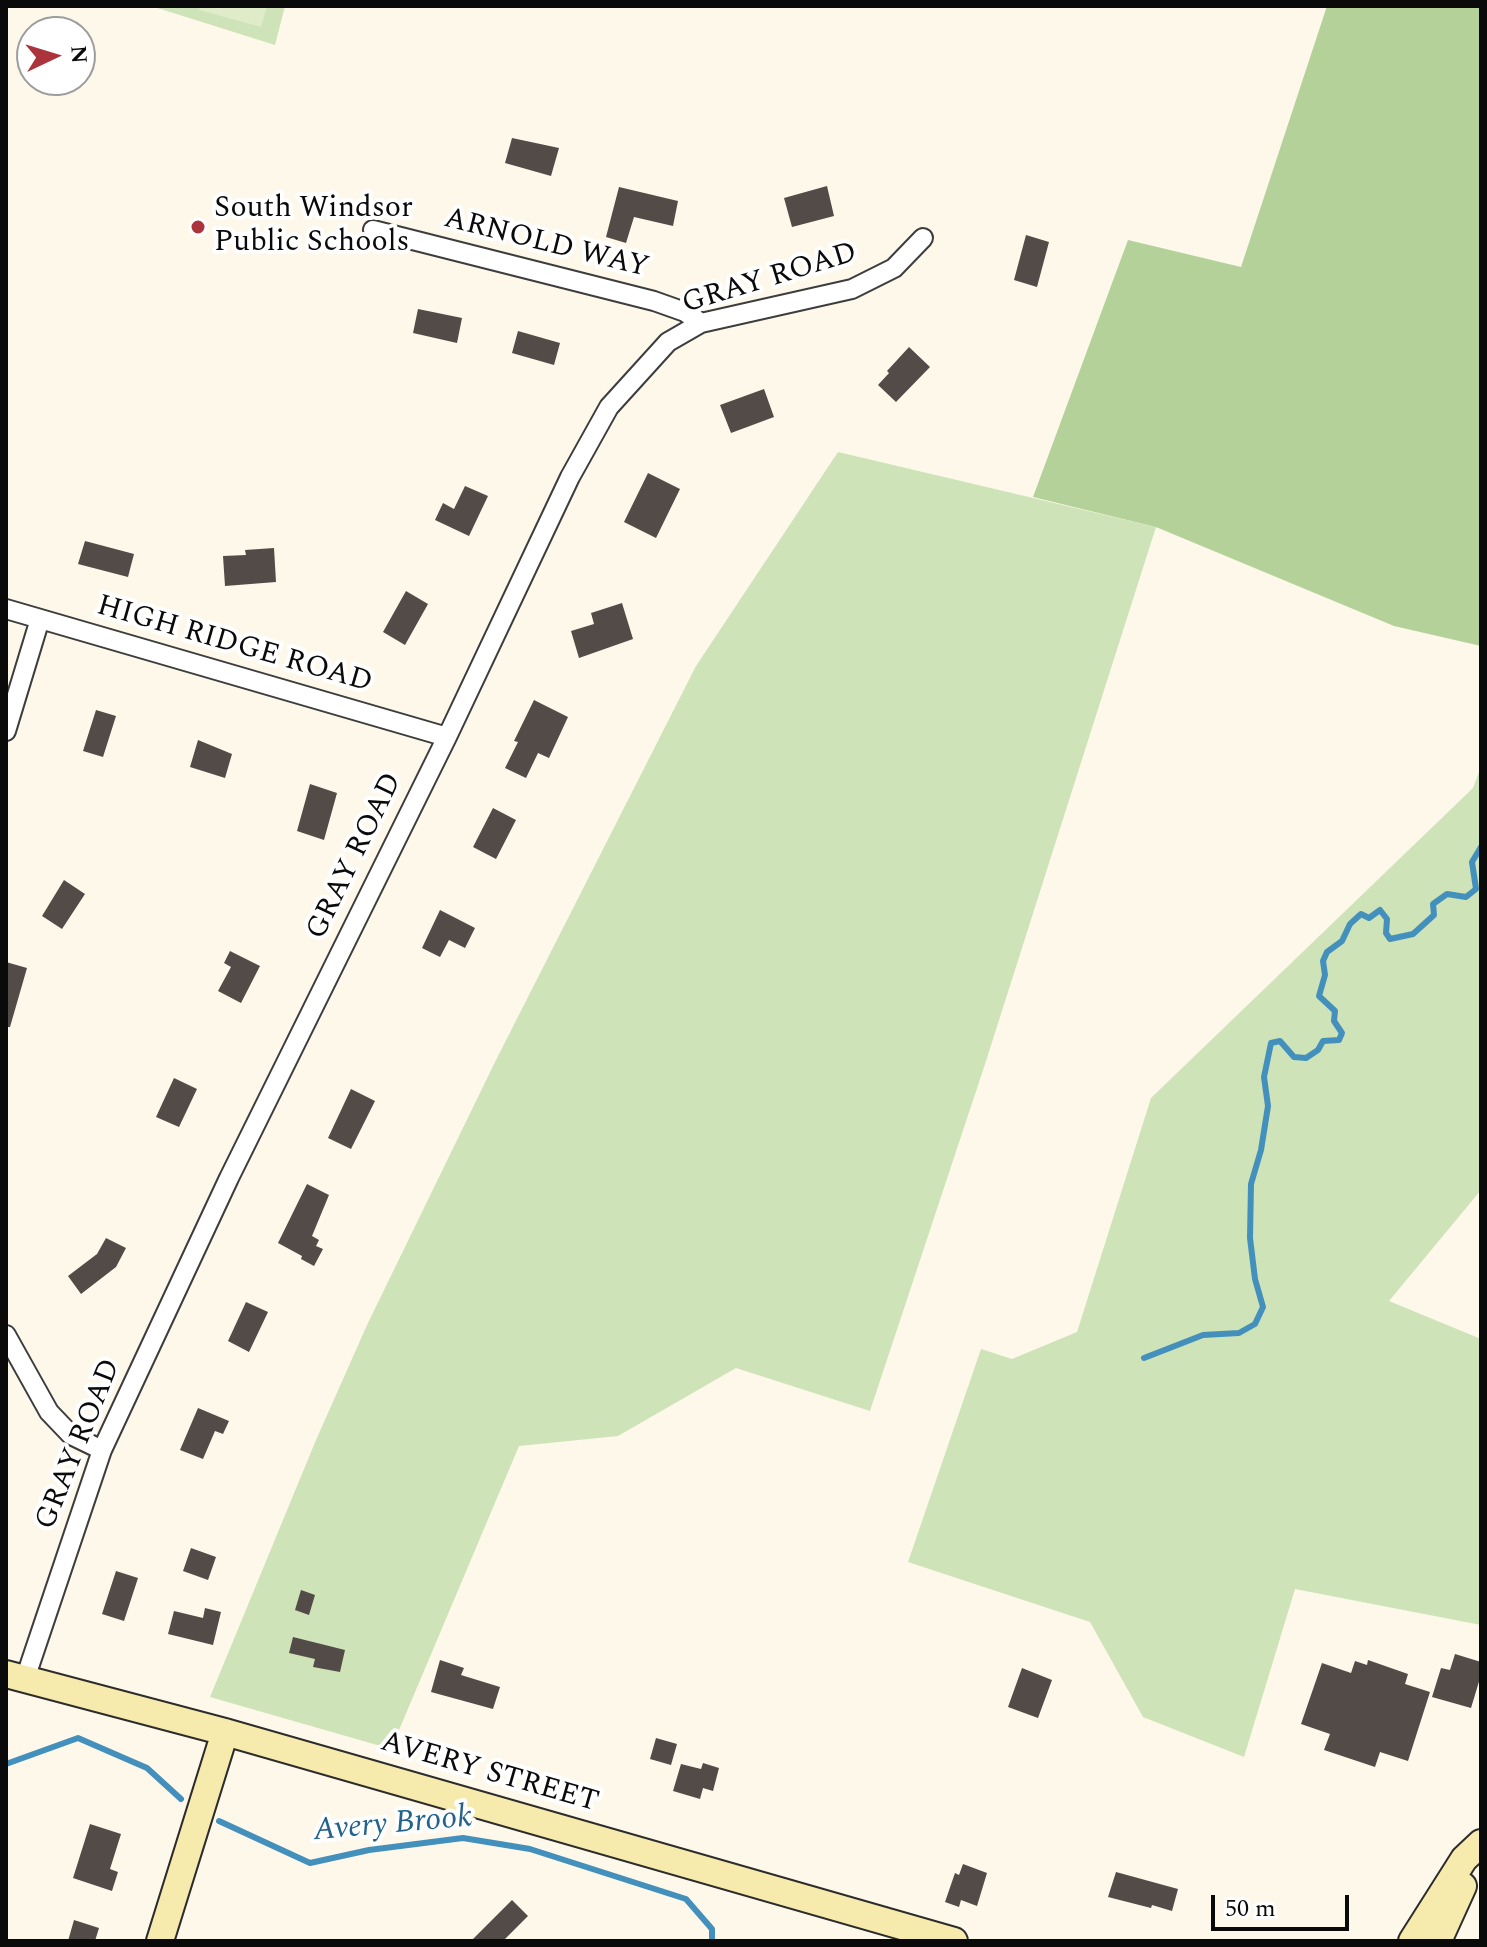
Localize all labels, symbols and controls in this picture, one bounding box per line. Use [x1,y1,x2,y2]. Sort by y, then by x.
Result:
north arrow [16,16,96,96]
text: N [61,44,96,65]
place label: South Windsor Public Schools [214,192,413,262]
street label: ARNOLD WAY [440,202,652,288]
marker: South Windsor Public Schools [189,218,207,236]
street label: GRAY ROAD [678,236,862,324]
street label: HIGH RIDGE ROAD [92,589,376,703]
street label: GRAY ROAD [300,768,412,946]
street label: GRAY ROAD [29,1354,131,1536]
street label: AVERY STREET [376,1726,602,1822]
water label: Avery Brook [312,1800,474,1852]
scale bar [1215,1879,1353,1929]
text: 50 m [1225,1891,1276,1927]

